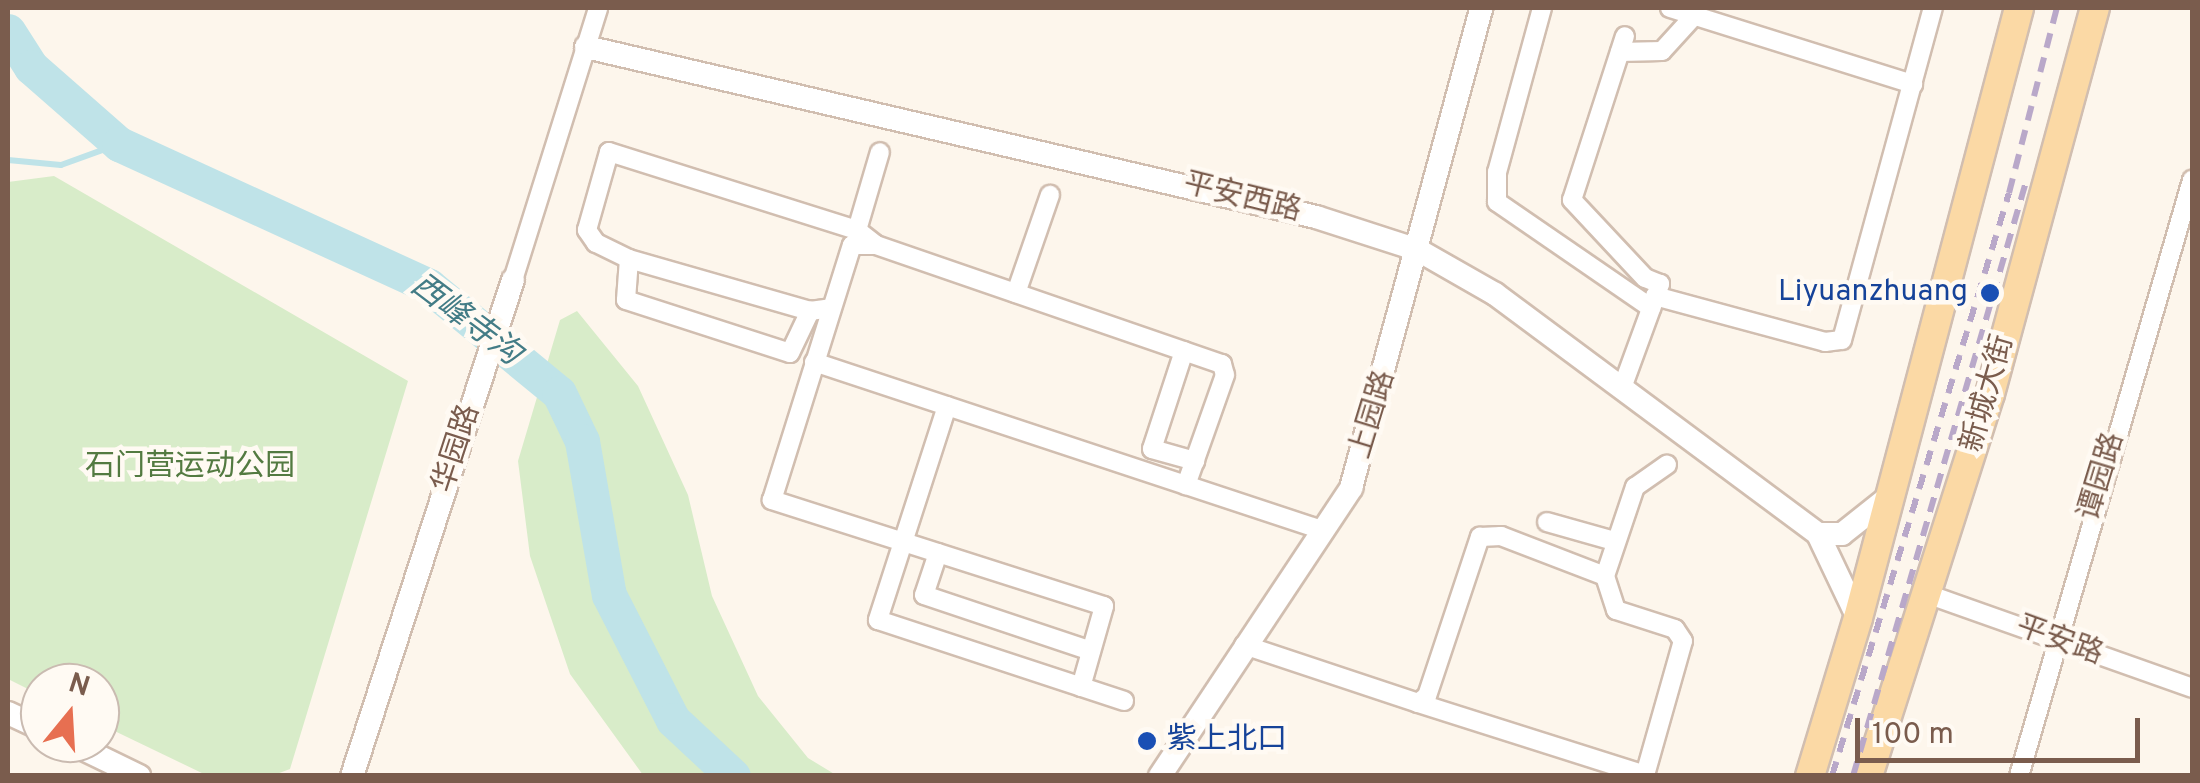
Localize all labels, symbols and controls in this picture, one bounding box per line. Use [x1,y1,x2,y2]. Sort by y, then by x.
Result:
street label: 平安西路 [1179,167,1305,231]
water label: 西峰寺沟 [402,267,528,375]
place label: Liyuanzhuang [1778,275,1968,311]
marker: Liyuanzhuang [1977,280,2003,306]
street label: 新城大街 [1955,331,2023,457]
street label: 上园路 [1344,367,1404,463]
street label: 华园路 [427,401,489,497]
street label: 谭园路 [2073,429,2133,525]
park label: 石门营运动公园 [85,450,295,486]
street label: 平安路 [2011,610,2107,674]
north arrow [20,663,120,763]
text: N [64,666,94,707]
scale bar [1860,698,2145,760]
text: 100 m [1872,717,1954,754]
place label: 紫上北口 [1167,723,1287,759]
marker: 紫上北口 [1136,730,1158,752]

